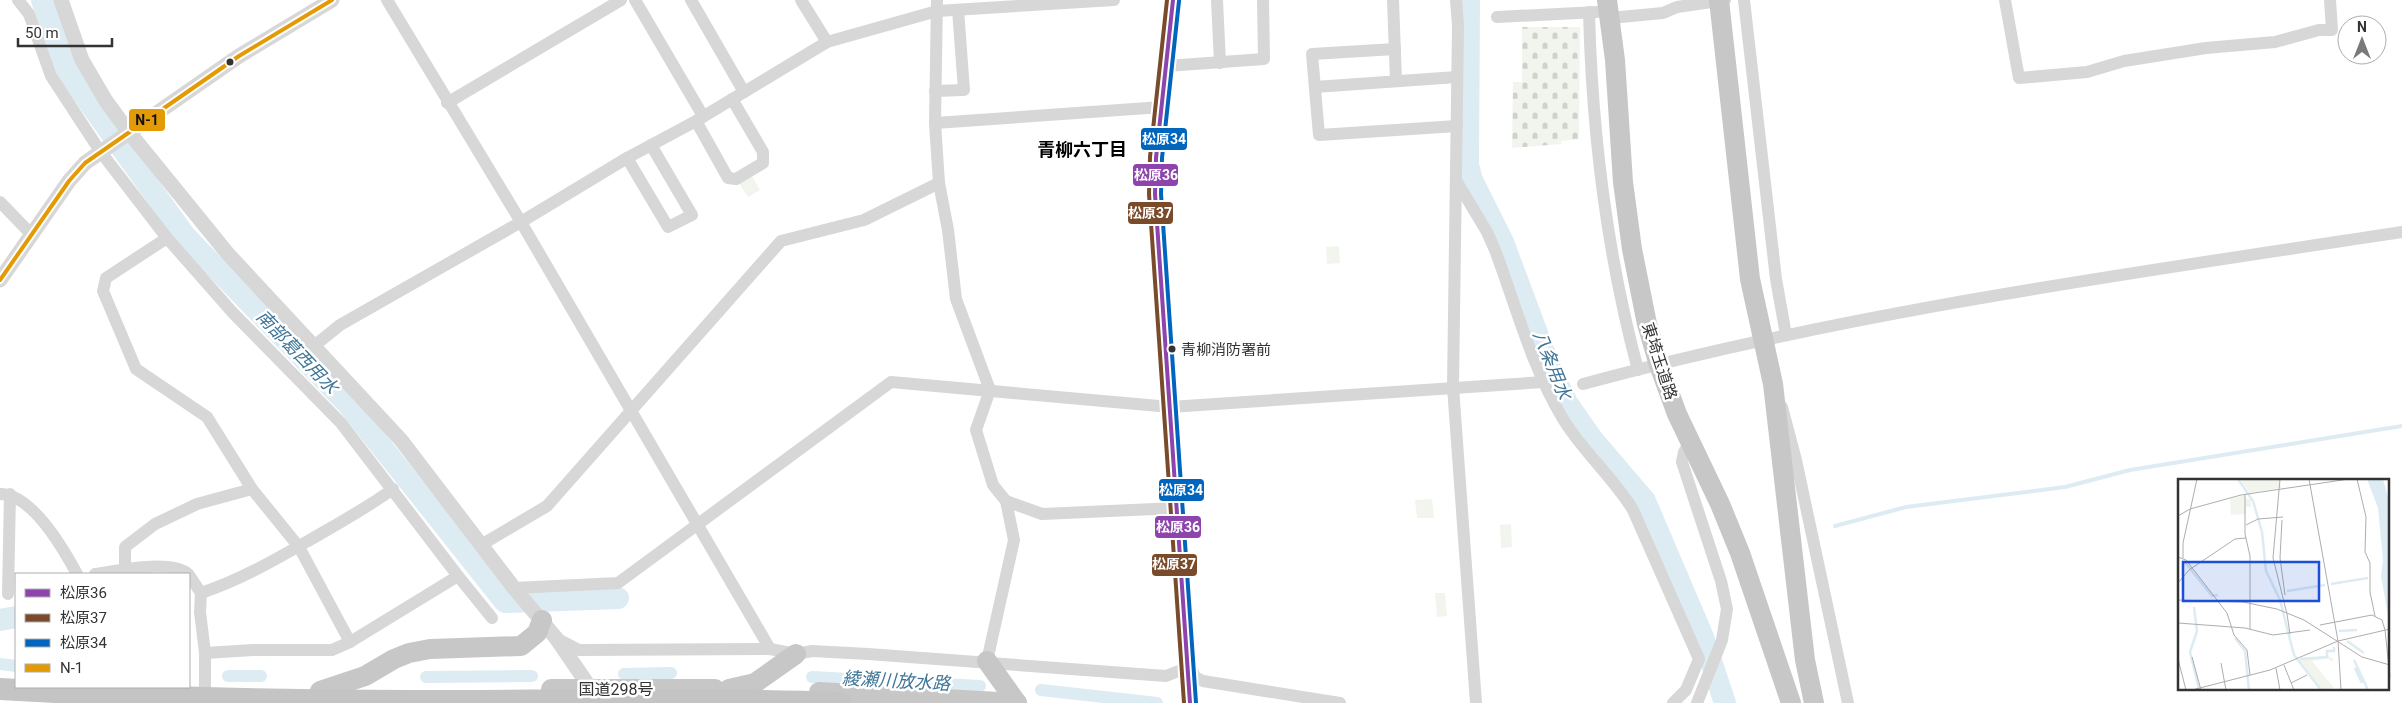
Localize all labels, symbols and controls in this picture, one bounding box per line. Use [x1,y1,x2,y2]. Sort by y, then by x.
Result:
scale bar [18,15,111,47]
north arrow [2337,15,2387,65]
text: N [2357,19,2367,35]
text: 50 m [25,24,59,42]
unlabelled marker [225,57,235,67]
line badge: N-1 [128,108,166,132]
text: N-1 [135,112,159,128]
line badge: 松原34 [1140,127,1188,151]
text: 松原34 [1142,131,1186,147]
district label: 青柳六丁目 [1037,139,1127,160]
line badge: 松原36 [1132,163,1179,187]
text: 松原36 [1134,167,1178,183]
line badge: 松原37 [1127,201,1174,225]
text: 松原37 [1128,205,1172,221]
water label: 南部葛西用水 [252,306,344,399]
street label: 東埼玉道路 [1638,320,1681,402]
water label: 八条用水 [1529,328,1576,404]
place label: 青柳消防署前 [1181,341,1271,359]
marker: 青柳消防署前 [1167,344,1177,354]
line badge: 松原34 [1158,478,1205,502]
inset map [2178,479,2390,690]
text: 松原34 [1159,482,1203,498]
line badge: 松原36 [1154,515,1202,539]
text: 松原36 [1156,519,1200,535]
line badge: 松原37 [1151,553,1198,577]
text: 松原37 [1152,556,1196,572]
legend [15,573,190,688]
text: 松原36 [60,584,107,602]
text: 松原37 [60,609,107,627]
text: 松原34 [60,634,107,652]
text: N-1 [60,659,83,677]
water label: 綾瀬川放水路 [842,667,952,694]
street label: 国道298号 [579,680,653,699]

